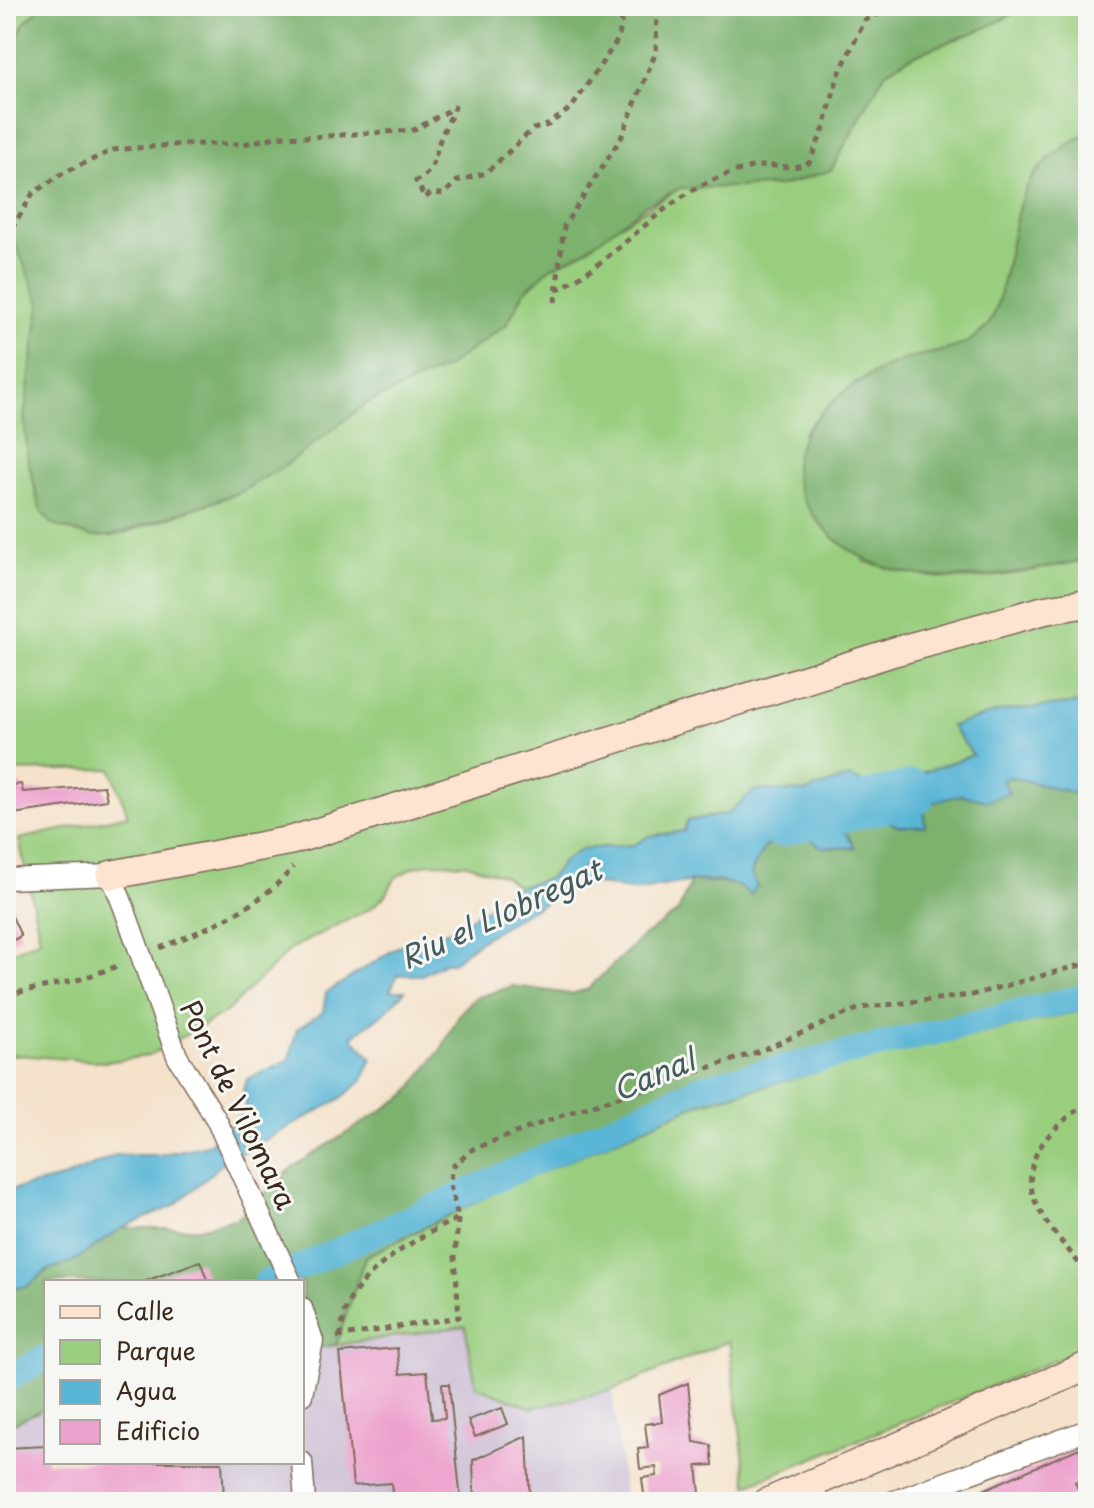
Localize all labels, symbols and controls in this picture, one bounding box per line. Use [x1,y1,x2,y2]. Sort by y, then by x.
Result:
water label: Riu el Llobregat [392,845,612,979]
street label: Pont de Vilomara [170,992,309,1217]
water label: Canal [605,1034,706,1111]
legend [44,1280,304,1464]
text: Calle [116,1292,174,1328]
text: Parque [116,1332,196,1368]
text: Agua [116,1372,176,1408]
text: Edificio [116,1412,200,1448]

